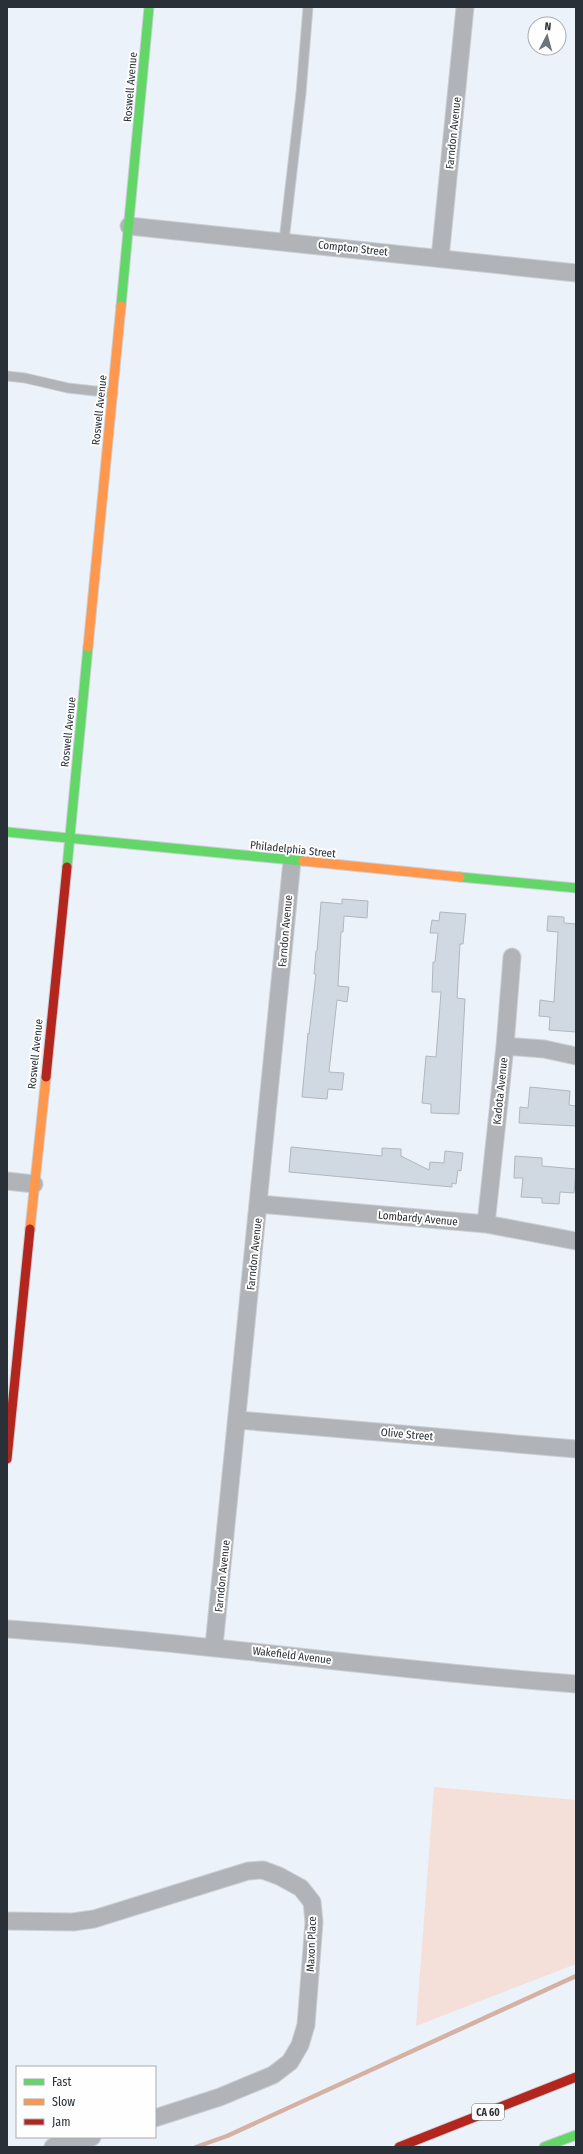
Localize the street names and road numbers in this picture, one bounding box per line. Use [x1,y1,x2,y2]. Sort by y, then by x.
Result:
street label: Roswell Avenue [121,51,140,123]
street label: Farndon Avenue [443,96,464,170]
street label: Compton Street [317,238,389,259]
street label: Roswell Avenue [89,374,110,446]
street label: Roswell Avenue [58,696,79,768]
street label: Philadelphia Street [249,839,337,860]
street label: Farndon Avenue [276,894,295,968]
street label: Roswell Avenue [25,1018,46,1090]
street label: Kadota Avenue [491,1057,510,1125]
street label: Lombardy Avenue [378,1209,458,1228]
street label: Farndon Avenue [244,1217,265,1291]
street label: Olive Street [380,1426,434,1443]
street label: Farndon Avenue [212,1539,233,1613]
street label: Wakefield Avenue [252,1644,332,1667]
street label: Maxon Place [304,1916,319,1972]
road number: CA 60 [472,2104,504,2120]

